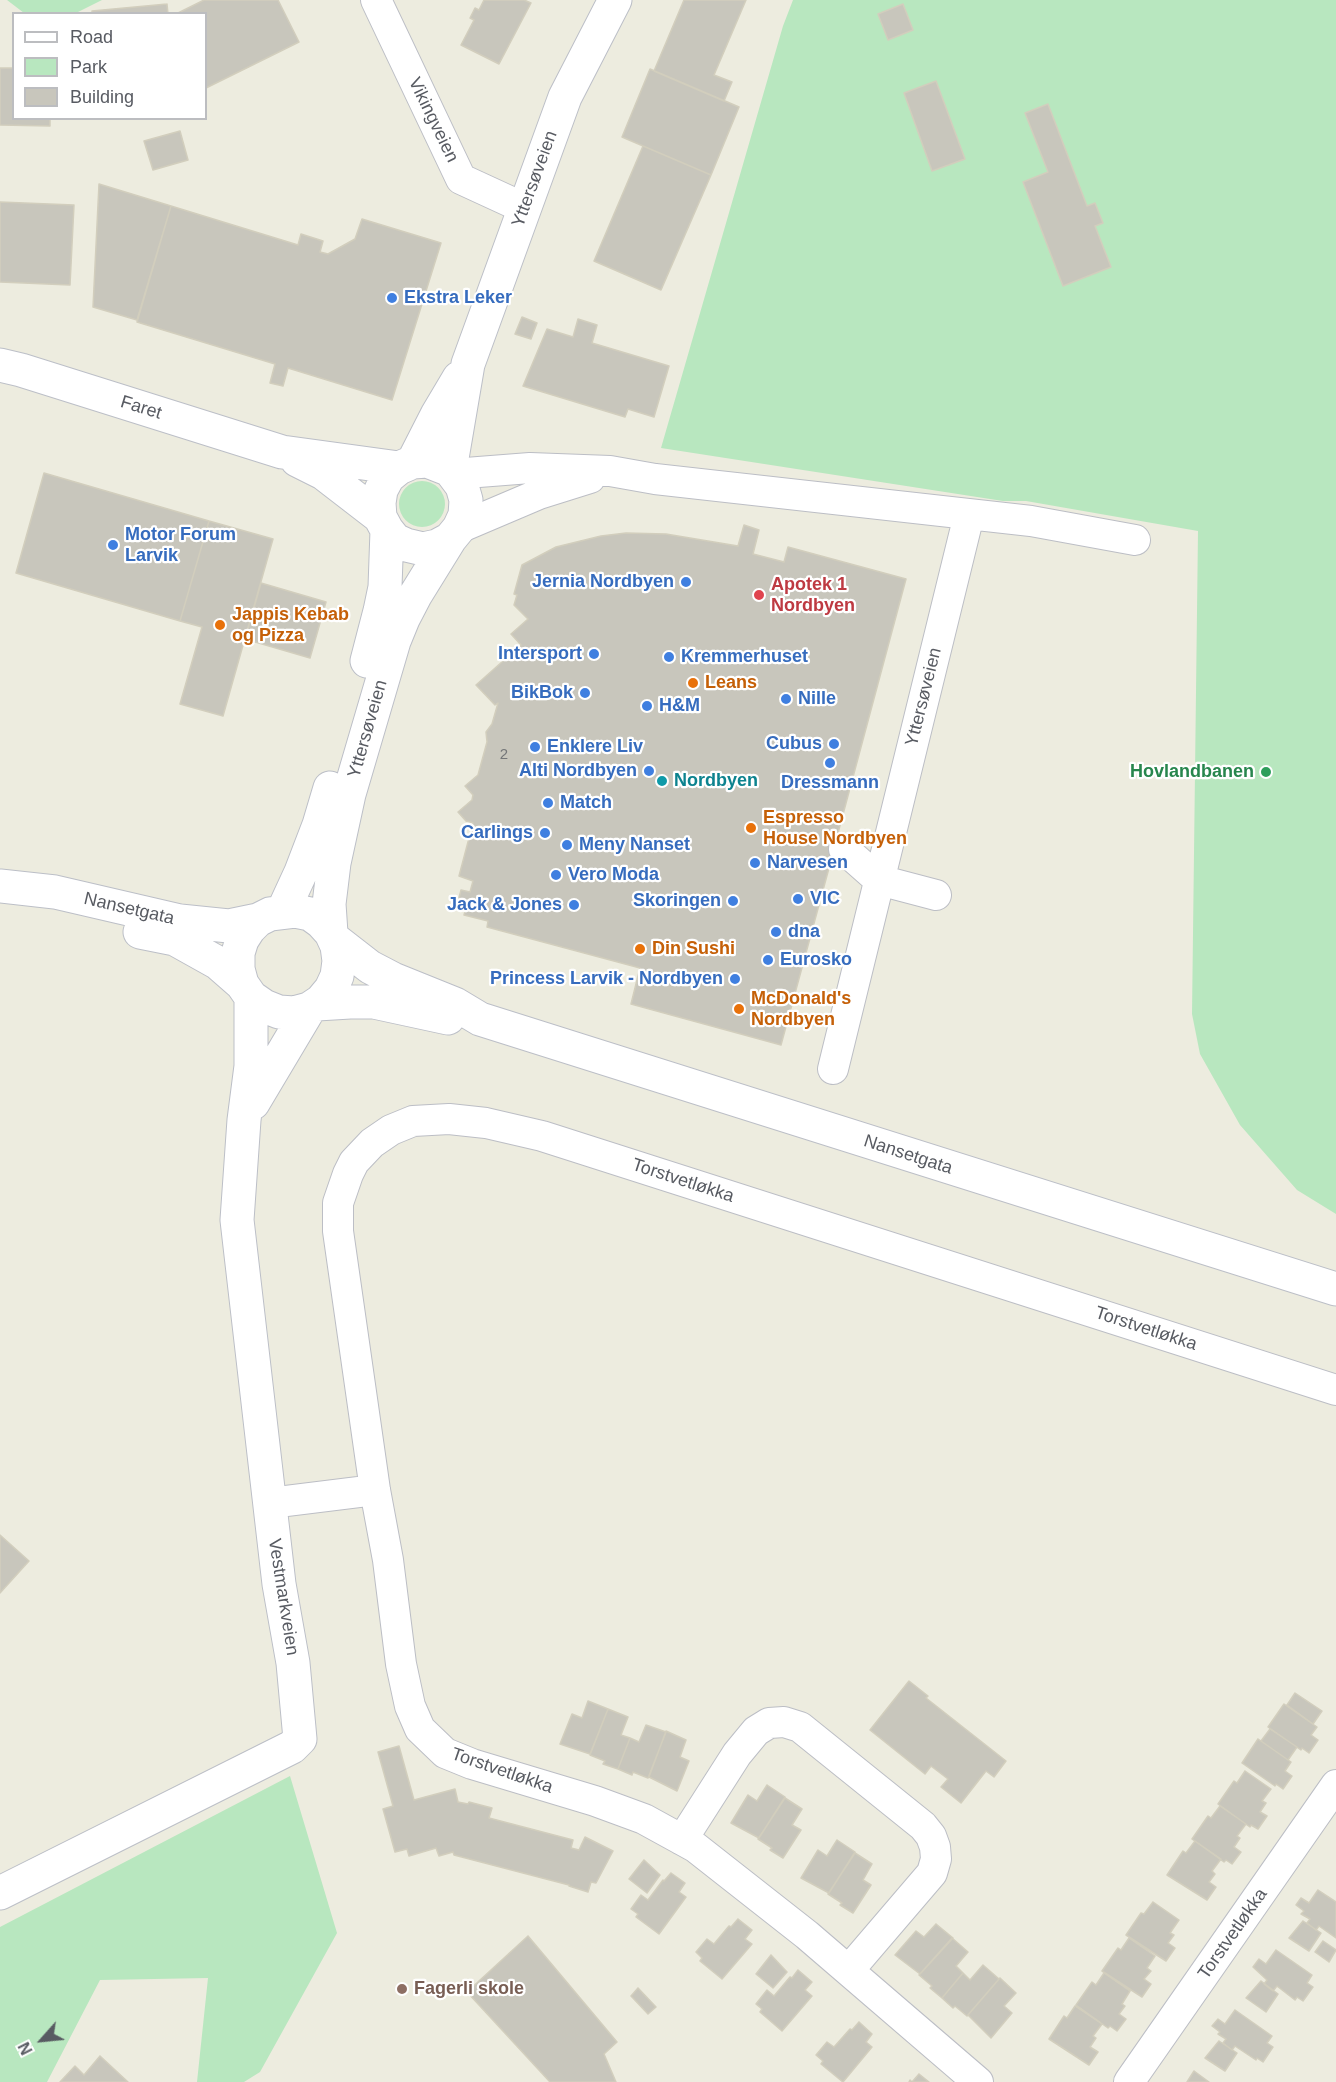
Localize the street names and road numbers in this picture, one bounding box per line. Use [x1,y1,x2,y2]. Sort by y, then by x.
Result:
street label: Vikingveien [403,74,463,166]
street label: Yttersøveien [508,128,562,230]
street label: Faret [118,392,164,424]
street label: Yttersøveien [901,645,947,749]
street label: Yttersøveien [344,677,392,781]
street label: Nansetgata [82,888,176,930]
street label: Nansetgata [861,1131,955,1179]
street label: Torstvetløkka [629,1154,737,1208]
street label: Torstvetløkka [1092,1302,1200,1356]
street label: Vestmarkveien [263,1537,303,1657]
street label: Torstvetløkka [448,1744,556,1798]
street label: Torstvetløkka [1194,1884,1272,1984]

